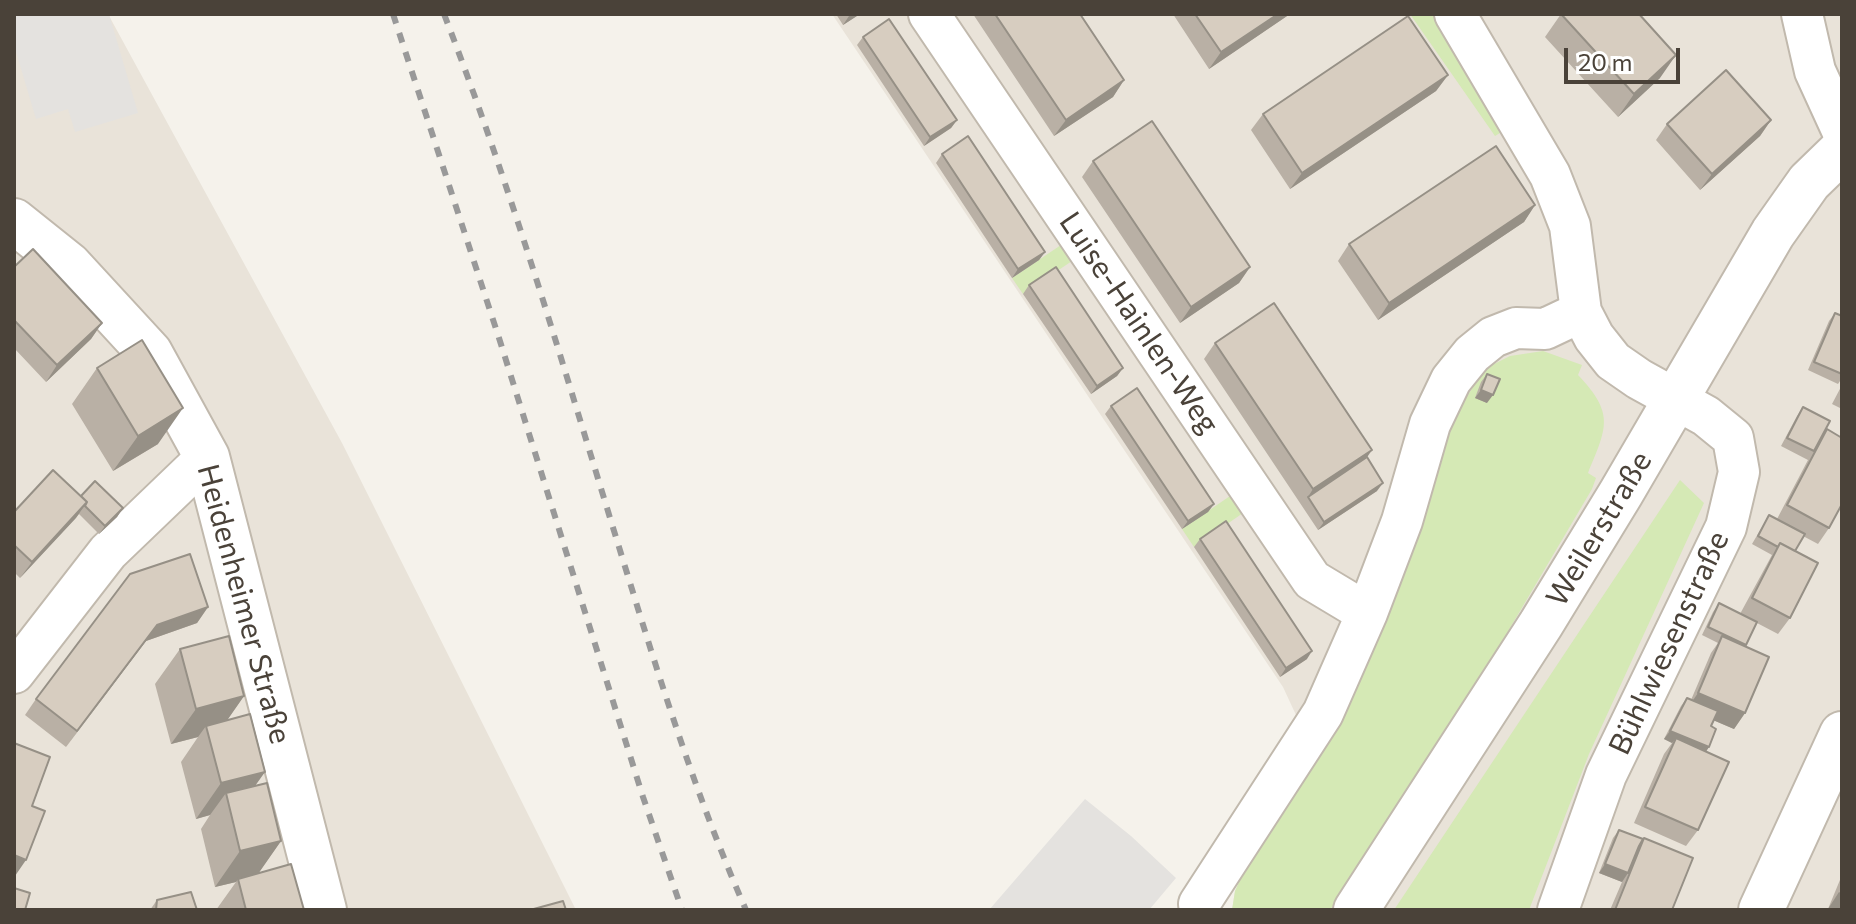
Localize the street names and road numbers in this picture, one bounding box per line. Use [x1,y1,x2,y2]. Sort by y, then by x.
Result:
street label: Luise-Hainlen-Weg [1052,205,1226,441]
street label: Weilerstraße [1539,445,1659,613]
street label: Heidenheimer Straße [189,460,299,748]
street label: Bühlwiesenstraße [1601,526,1737,760]

